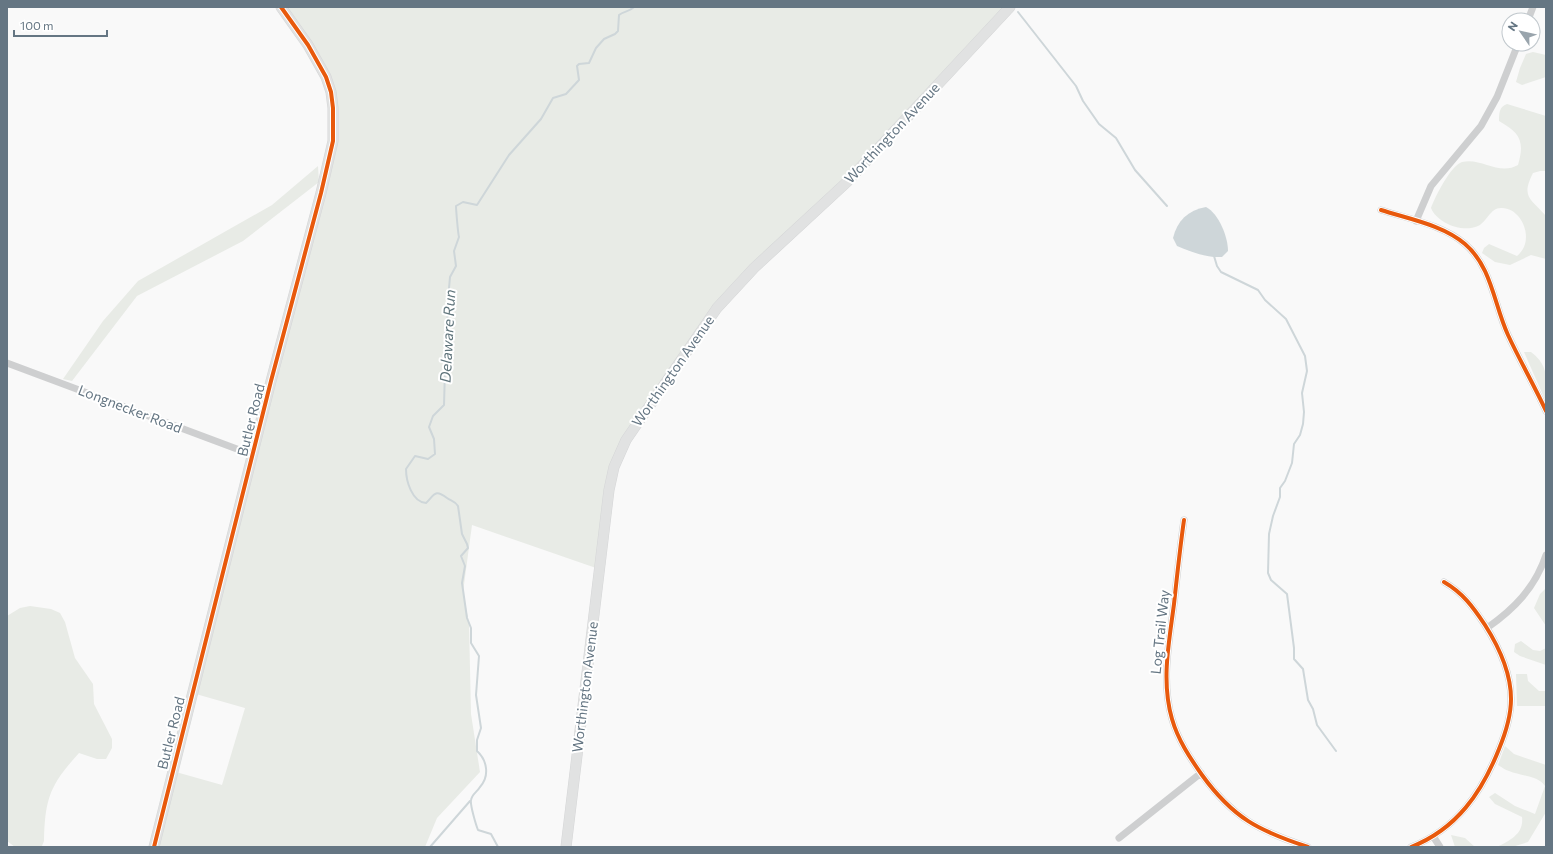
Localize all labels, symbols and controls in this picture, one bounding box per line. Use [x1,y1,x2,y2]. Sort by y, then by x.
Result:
scale bar [14,12,107,38]
north arrow [1501,12,1541,52]
text: 100 m [20,18,54,32]
text: N [1505,19,1520,33]
street label: Worthington Avenue [841,79,943,187]
water label: Delaware Run [436,289,458,383]
street label: Worthington Avenue [628,312,717,429]
street label: Longnecker Road [76,381,185,436]
street label: Butler Road [233,382,268,458]
street label: Log Trail Way [1147,589,1172,675]
street label: Worthington Avenue [568,621,601,753]
street label: Butler Road [153,695,188,771]

